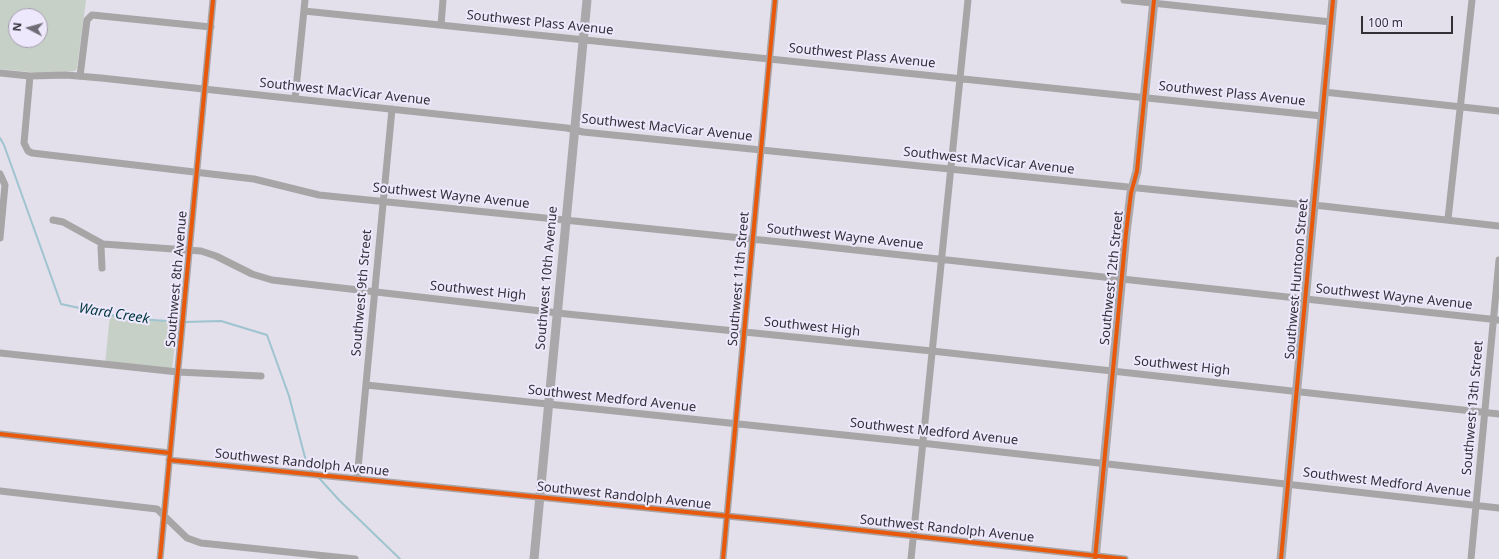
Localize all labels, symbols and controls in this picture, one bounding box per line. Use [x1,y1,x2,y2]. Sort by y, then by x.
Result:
north arrow [8,8,48,48]
street label: Southwest Plass Avenue [466,8,614,38]
scale bar [1363,8,1455,34]
text: 100 m [1368,14,1403,31]
text: N [9,22,24,32]
street label: Southwest Plass Avenue [788,41,936,71]
street label: Southwest MacVicar Avenue [259,75,431,109]
street label: Southwest Plass Avenue [1158,79,1306,109]
street label: Southwest MacVicar Avenue [581,111,753,145]
street label: Southwest MacVicar Avenue [903,144,1075,178]
street label: Southwest Wayne Avenue [372,180,530,212]
street label: Southwest Huntoon Street [1282,198,1312,360]
street label: Southwest 10th Avenue [533,205,561,351]
street label: Southwest 8th Avenue [163,210,191,348]
street label: Southwest 12th Street [1097,210,1127,346]
street label: Southwest 11th Street [725,211,753,347]
street label: Southwest Wayne Avenue [766,221,924,253]
street label: Southwest 9th Street [349,229,375,357]
street label: Southwest High [429,278,527,304]
street label: Southwest Wayne Avenue [1315,281,1473,313]
water label: Ward Creek [78,300,150,328]
street label: Southwest High [763,314,861,340]
street label: Southwest 13th Street [1459,340,1487,476]
street label: Southwest High [1133,353,1231,379]
street label: Southwest Medford Avenue [527,382,697,416]
street label: Southwest Medford Avenue [849,415,1019,449]
street label: Southwest Randolph Avenue [214,446,390,480]
street label: Southwest Medford Avenue [1302,465,1472,501]
street label: Southwest Randolph Avenue [536,479,712,513]
street label: Southwest Randolph Avenue [859,512,1035,546]

